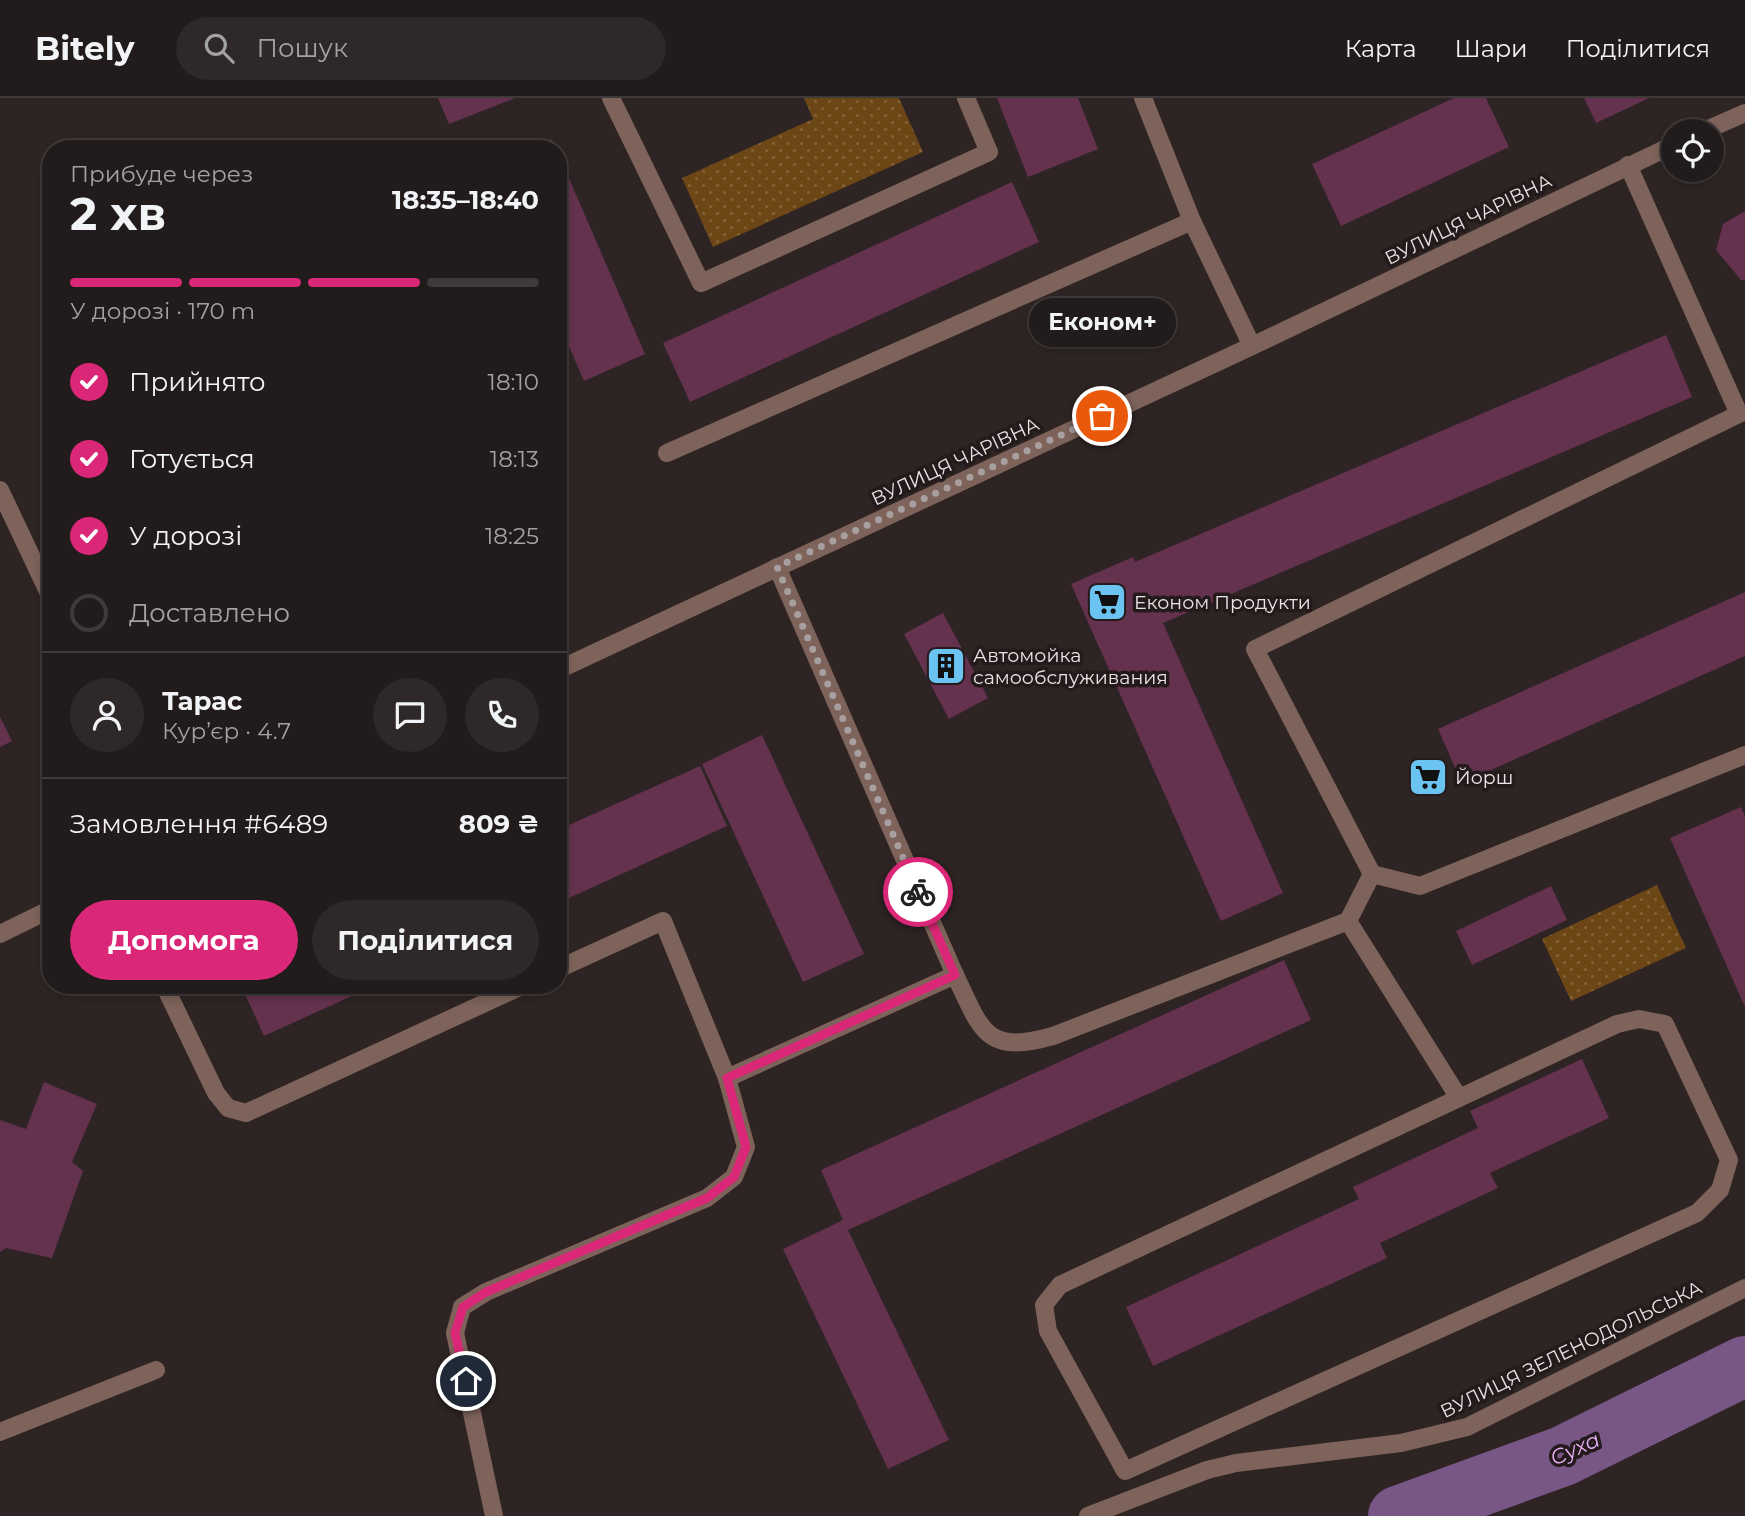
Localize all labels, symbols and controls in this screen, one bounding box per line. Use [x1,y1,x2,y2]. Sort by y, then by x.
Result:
search box [176,17,666,80]
text: Bitely [35,28,134,68]
icon: search [200,29,238,67]
text: Пошук [256,32,348,64]
text: Карта [1345,34,1416,63]
text: Шари [1454,34,1528,63]
text: Поділитися [1566,34,1710,63]
map controls [1661,119,1724,182]
button: locate [1661,119,1724,182]
text: Прибуде через [70,160,253,188]
street label: ВУЛИЦЯ ЧАРІВНА [1381,169,1555,270]
text: 18:35–18:40 [392,184,539,216]
text: 2 хв [70,185,166,242]
text: У дорозі · 170 m [70,297,255,325]
callout: Економ+ [1028,297,1176,346]
text: Економ+ [1048,308,1157,336]
icon: check [70,363,108,401]
text: Прийнято [129,366,266,398]
text: 18:10 [488,368,539,396]
pin [1072,386,1132,446]
icon: bag [1083,397,1121,435]
street label: ВУЛИЦЯ ЧАРІВНА [868,412,1043,510]
icon: check [70,440,108,478]
text: Готується [129,443,255,475]
text: 18:13 [490,445,539,473]
icon: check [70,517,108,555]
text: У дорозі [129,520,242,552]
text: 18:25 [485,522,539,550]
supermarket icon: Економ Продукти [1086,581,1128,623]
place label: Економ Продукти [1134,591,1311,614]
text: Доставлено [129,597,290,629]
place label: Автомойка самообслуживания [973,644,1168,689]
building icon: Автомойка самообслуживания [925,645,967,687]
button: person [70,678,144,752]
button: chat [373,678,447,752]
button: phone [465,678,539,752]
text: Тарас [162,685,242,717]
text: Кур’єр · 4.7 [162,717,291,745]
supermarket icon: Йорш [1407,756,1449,798]
place label: Йорш [1455,766,1513,789]
text: Замовлення #6489 [70,808,328,840]
text: 809 ₴ [459,808,539,840]
courier [883,857,953,927]
icon: bike [899,873,937,911]
button: Допомога [70,900,298,980]
button: Поділитися [312,900,539,980]
street label: ВУЛИЦЯ ЗЕЛЕНОДОЛЬСЬКА [1437,1276,1706,1423]
pin [436,1351,496,1411]
icon: home [447,1362,485,1400]
water label: Суха [1546,1427,1604,1471]

